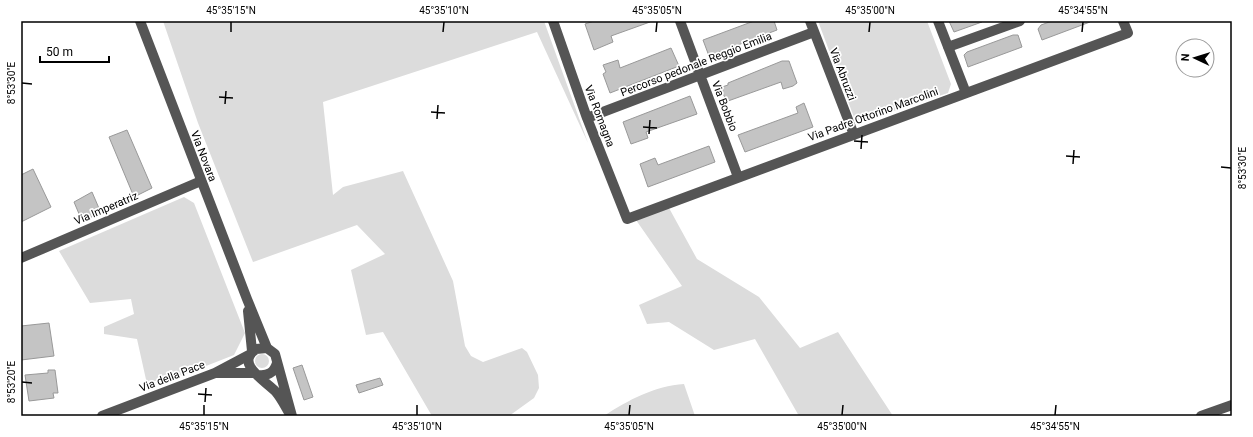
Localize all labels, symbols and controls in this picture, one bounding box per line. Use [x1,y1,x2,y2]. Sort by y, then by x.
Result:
text: 45°35'15"N [206,5,256,16]
text: 45°35'10"N [419,5,469,16]
text: 45°35'05"N [632,5,682,16]
text: 45°35'00"N [845,5,895,16]
text: 45°34'55"N [1058,5,1108,16]
street label: Percorso pedonale Reggio Emilia [619,30,774,99]
scale bar [40,38,109,64]
north arrow [1175,38,1215,78]
text: 50 m [46,45,73,59]
street label: Via Abruzzi [827,46,858,102]
text: N [1179,53,1192,62]
text: 8°53'30"E [6,61,17,104]
street label: Via Bobbio [709,79,740,133]
street label: Via Romagna [582,83,617,149]
street label: Via Padre Ottorino Marcolini [806,85,940,144]
street label: Via Novara [188,129,219,183]
text: 8°53'30"E [1237,146,1248,189]
street label: Via Imperatriz [72,189,141,228]
street label: Via della Pace [138,358,207,395]
text: 8°53'20"E [6,360,17,403]
text: 45°35'15"N [179,421,229,432]
text: 45°35'10"N [392,421,442,432]
text: 45°35'05"N [604,421,654,432]
text: 45°35'00"N [817,421,867,432]
text: 45°34'55"N [1030,421,1080,432]

